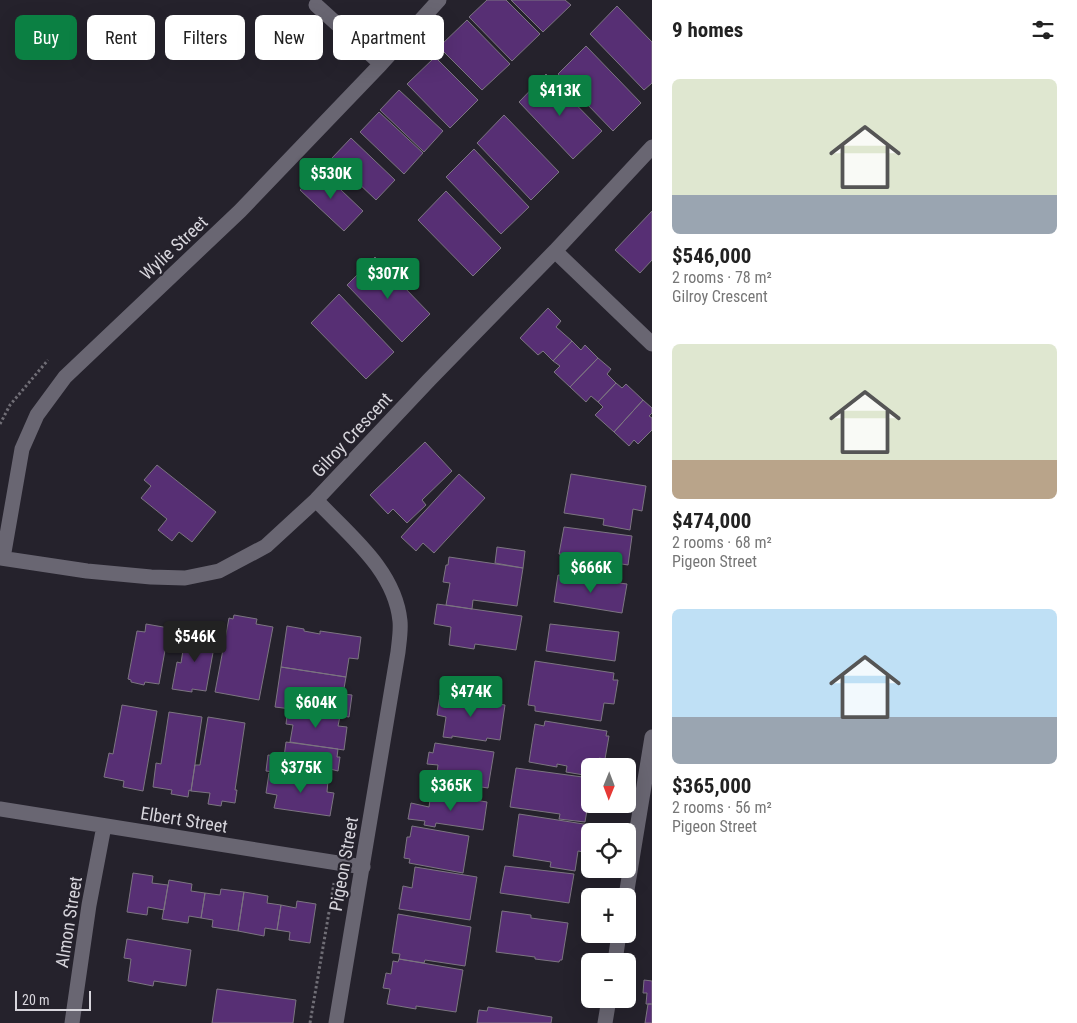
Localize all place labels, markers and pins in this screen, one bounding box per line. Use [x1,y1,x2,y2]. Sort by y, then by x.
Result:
pin: $413K [525,74,595,117]
pin: $530K [296,158,366,200]
pin: $307K [353,258,423,300]
pin: $666K [556,552,626,594]
pin: $546K [160,620,230,663]
pin: $474K [436,676,506,718]
pin: $604K [281,686,351,729]
pin: $375K [266,752,336,794]
pin: $365K [416,770,486,812]

